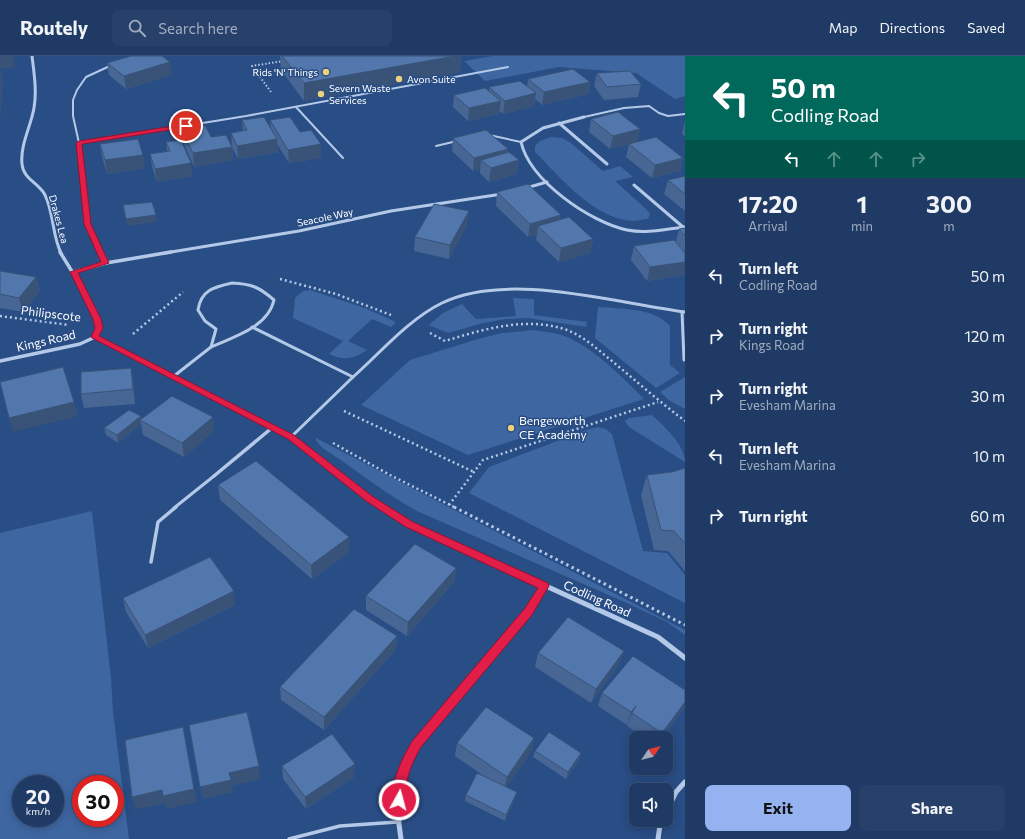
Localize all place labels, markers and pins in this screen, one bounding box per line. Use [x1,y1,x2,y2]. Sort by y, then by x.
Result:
place label: Rids 'N' Things [253,66,318,78]
marker: Rids 'N' Things [321,67,331,77]
place label: Avon Suite [407,73,455,85]
marker: Avon Suite [394,74,404,84]
place label: Severn Waste Services [329,82,391,106]
marker: Severn Waste Services [316,89,326,99]
pin [169,109,203,143]
place label: Bengeworth CE Academy [519,413,587,441]
marker: Bengeworth CE Academy [506,423,516,433]

